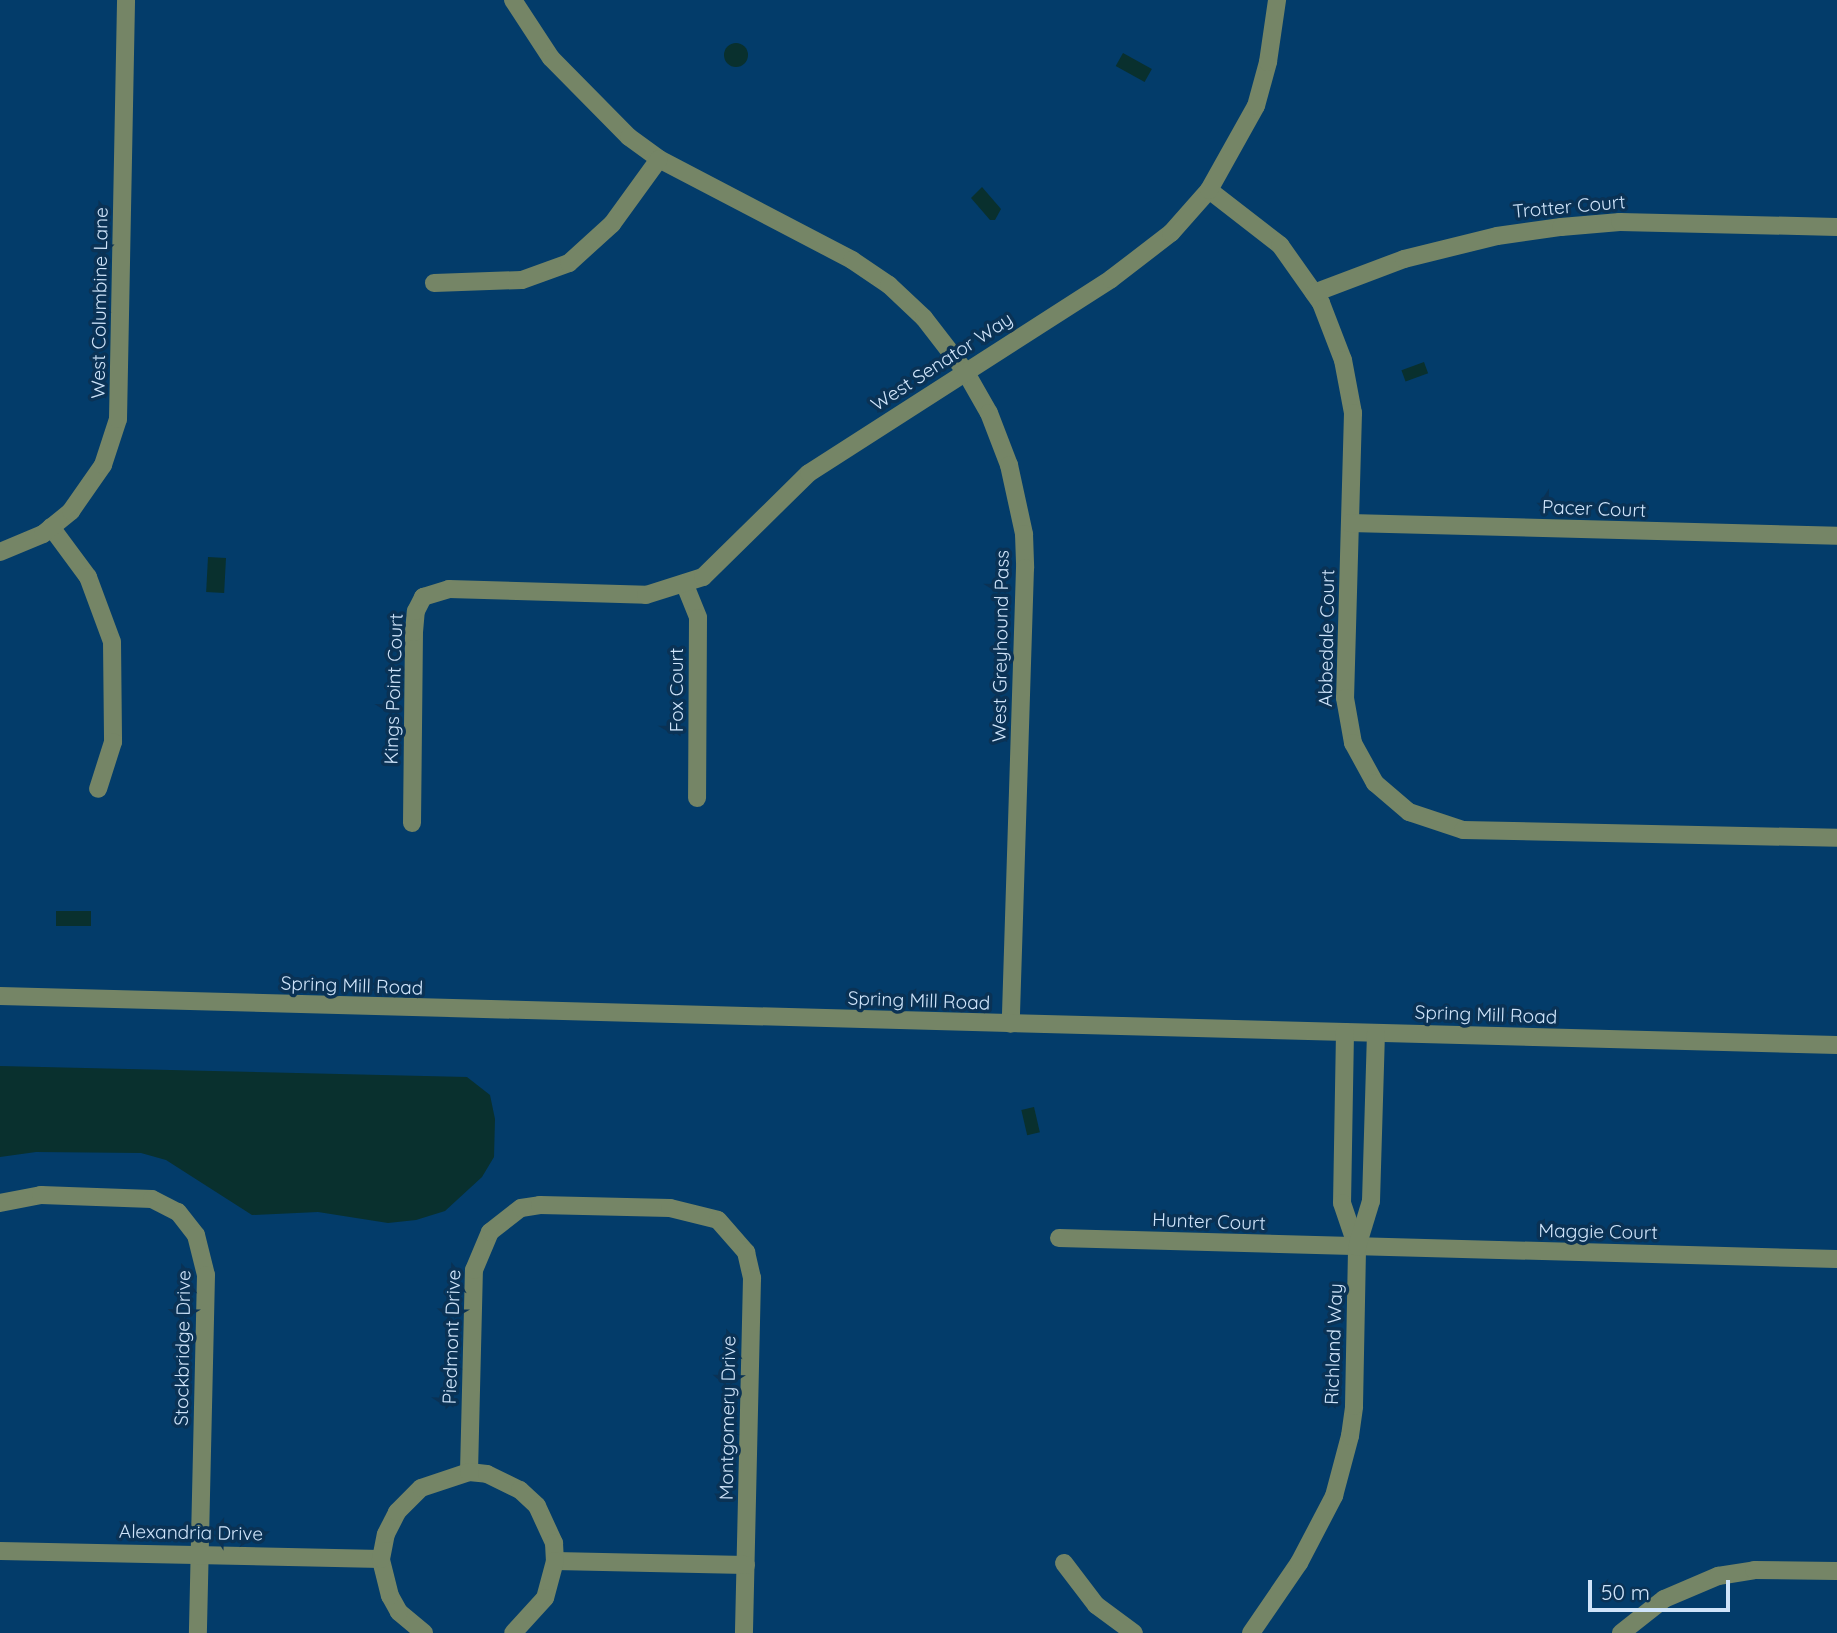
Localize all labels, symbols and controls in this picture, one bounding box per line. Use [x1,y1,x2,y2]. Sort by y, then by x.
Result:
street label: Trotter Court [1512,191,1626,223]
street label: West Columbine Lane [87,207,113,399]
street label: West Senator Way [867,308,1017,416]
street label: Pacer Court [1541,496,1647,522]
street label: West Greyhound Pass [988,550,1014,742]
street label: Abbedale Court [1314,569,1340,707]
street label: Kings Point Court [380,613,408,765]
street label: Fox Court [666,648,688,732]
street label: Spring Mill Road [280,972,424,1000]
street label: Spring Mill Road [847,987,991,1015]
street label: Spring Mill Road [1414,1001,1558,1029]
street label: Hunter Court [1152,1209,1266,1235]
street label: Maggie Court [1538,1220,1658,1244]
street label: Piedmont Drive [438,1269,466,1405]
street label: Stockbridge Drive [170,1270,196,1426]
street label: Richland Way [1320,1283,1348,1405]
street label: Montgomery Drive [715,1336,741,1500]
street label: Alexandria Drive [119,1520,263,1546]
scale bar [1592,1566,1734,1610]
text: 50 m [1601,1579,1650,1605]

